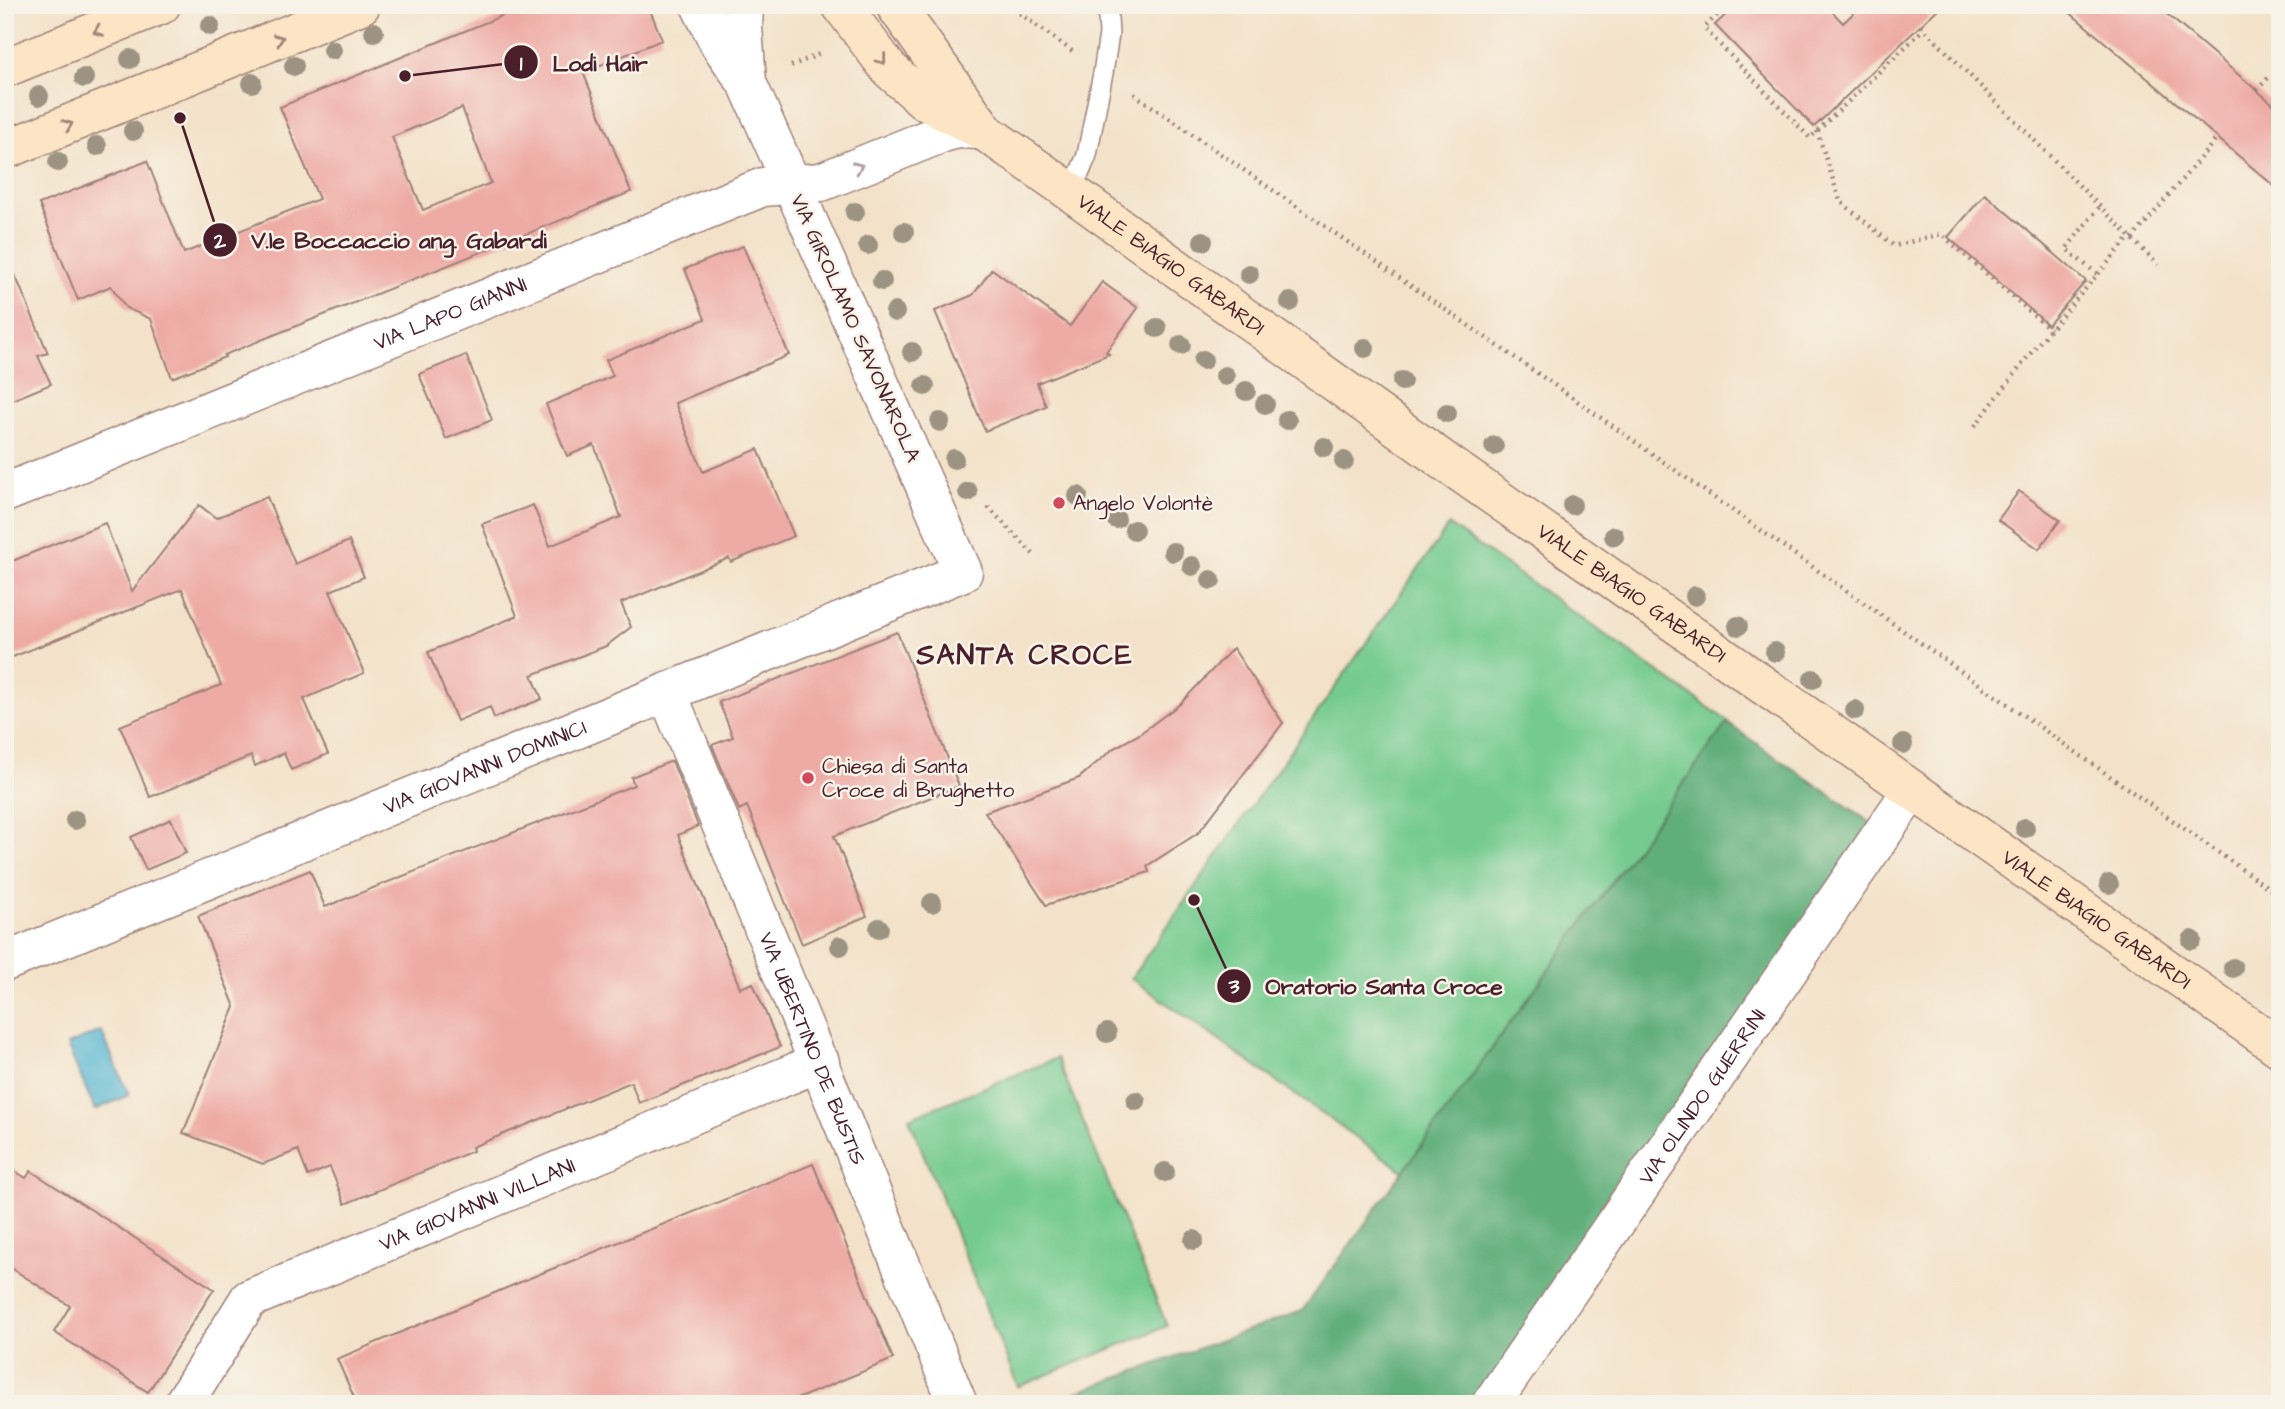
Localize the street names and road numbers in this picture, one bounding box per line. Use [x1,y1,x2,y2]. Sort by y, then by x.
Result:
street label: VIALE BIAGIO GABARDI [1071,187,1271,342]
street label: VIA GIROLAMO SAVONAROLA [783,190,928,467]
street label: VIA LAPO GIANNI [369,270,531,358]
street label: VIALE BIAGIO GABARDI [1531,517,1732,670]
street label: VIA GIOVANNI DOMINICI [379,713,591,822]
street label: VIALE BIAGIO GABARDI [1996,843,2197,996]
street label: VIA UBERTINO DE BUSTIS [752,928,873,1169]
street label: VIA OLINDO GUERRINI [1632,1003,1773,1190]
street label: VIA GIOVANNI VILLANI [375,1151,580,1258]

